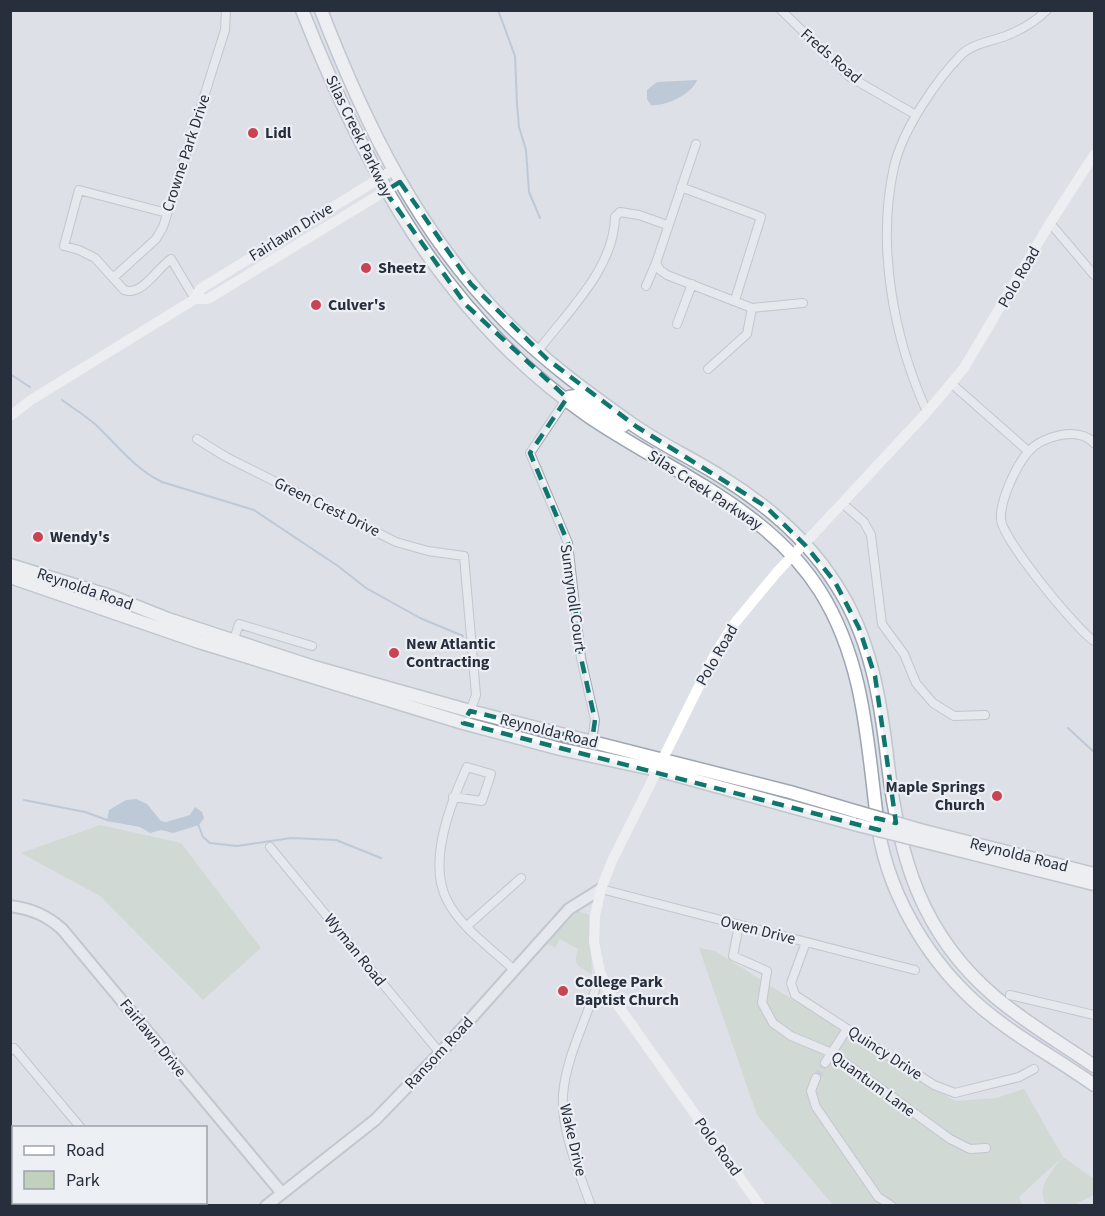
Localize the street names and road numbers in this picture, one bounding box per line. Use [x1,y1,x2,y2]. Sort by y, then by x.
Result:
street label: Freds Road [796,23,866,89]
street label: Silas Creek Parkway [320,71,398,201]
street label: Crowne Park Drive [157,91,215,215]
street label: Fairlawn Drive [245,197,337,267]
street label: Polo Road [993,242,1045,312]
street label: Silas Creek Parkway [643,445,767,536]
street label: Green Crest Drive [270,472,384,542]
street label: Sunnynoll Court [555,543,592,654]
street label: Reynolda Road [34,562,136,616]
street label: Polo Road [691,620,743,690]
street label: Reynolda Road [498,708,600,754]
street label: Reynolda Road [968,832,1070,878]
street label: Wyman Road [319,909,391,991]
street label: Owen Drive [718,910,798,950]
street label: Fairlawn Drive [114,994,192,1082]
street label: Ransom Road [400,1012,478,1094]
street label: Quincy Drive [843,1021,927,1085]
street label: Quantum Lane [826,1046,920,1122]
street label: Wake Drive [554,1102,592,1178]
street label: Polo Road [689,1113,747,1181]

